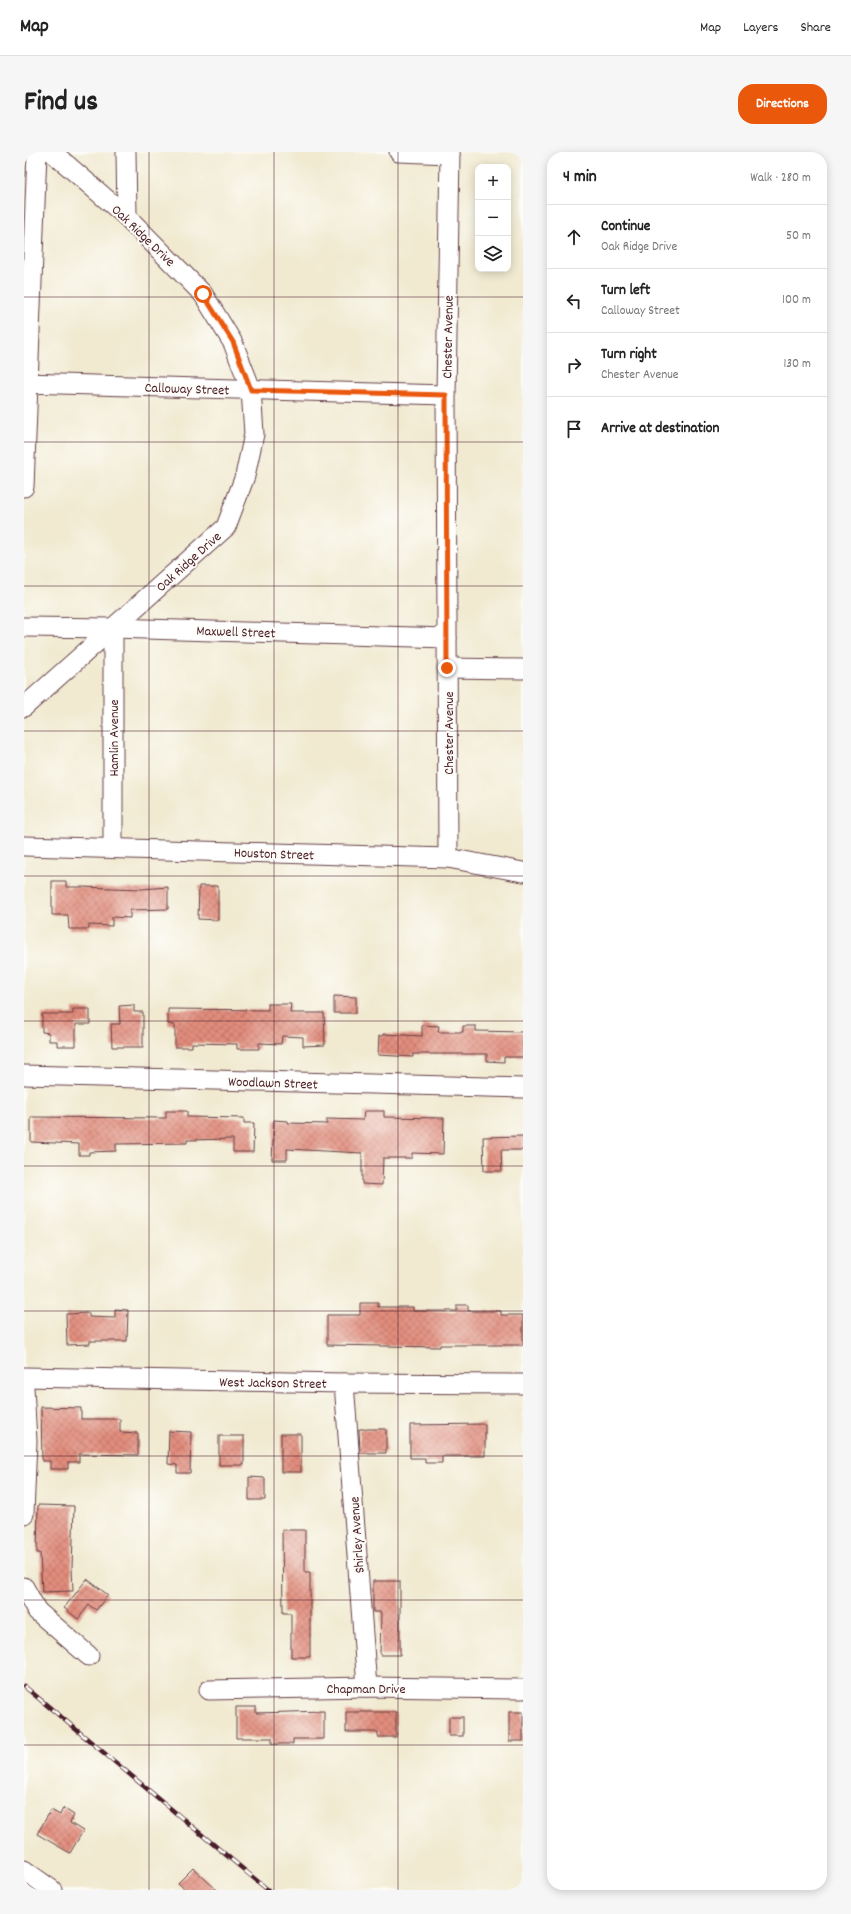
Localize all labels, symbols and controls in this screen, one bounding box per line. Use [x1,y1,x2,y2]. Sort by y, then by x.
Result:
text: Map [20,14,49,41]
text: Map [700,18,721,38]
text: Layers [743,18,778,38]
text: Share [800,18,831,38]
text: Find us [24,84,98,124]
button: Directions [738,84,827,124]
map controls [475,164,511,272]
button: + [475,164,511,200]
text: 4 min [563,166,597,190]
text: Walk · 280 m [750,169,811,188]
button: − [475,200,511,236]
street label: Oak Ridge Drive [106,201,179,272]
text: Continue [601,216,650,238]
icon: ahead [563,226,585,248]
text: 50 m [786,227,811,246]
button: layers [475,236,511,272]
text: Oak Ridge Drive [601,238,677,257]
text: Turn left [601,280,650,302]
route start [194,285,212,303]
icon: left [563,290,585,312]
text: 100 m [782,291,811,310]
street label: Chester Avenue [438,295,460,379]
text: Calloway Street [601,302,680,321]
text: Turn right [601,344,657,366]
icon: right [563,354,585,376]
text: 130 m [783,355,811,374]
text: Chester Avenue [601,366,678,385]
street label: Calloway Street [144,379,230,401]
icon: arrive [563,418,585,440]
text: Arrive at destination [601,418,719,440]
street label: Oak Ridge Drive [152,528,226,597]
street label: Maxwell Street [196,622,276,644]
route end [438,659,456,677]
street label: Chester Avenue [440,691,460,775]
street label: Hamlin Avenue [105,699,125,777]
street label: Houston Street [233,844,314,866]
street label: Woodlawn Street [228,1072,318,1096]
street label: West Jackson Street [219,1373,327,1395]
street label: Shirley Avenue [345,1496,371,1574]
street label: Chapman Drive [326,1680,406,1700]

